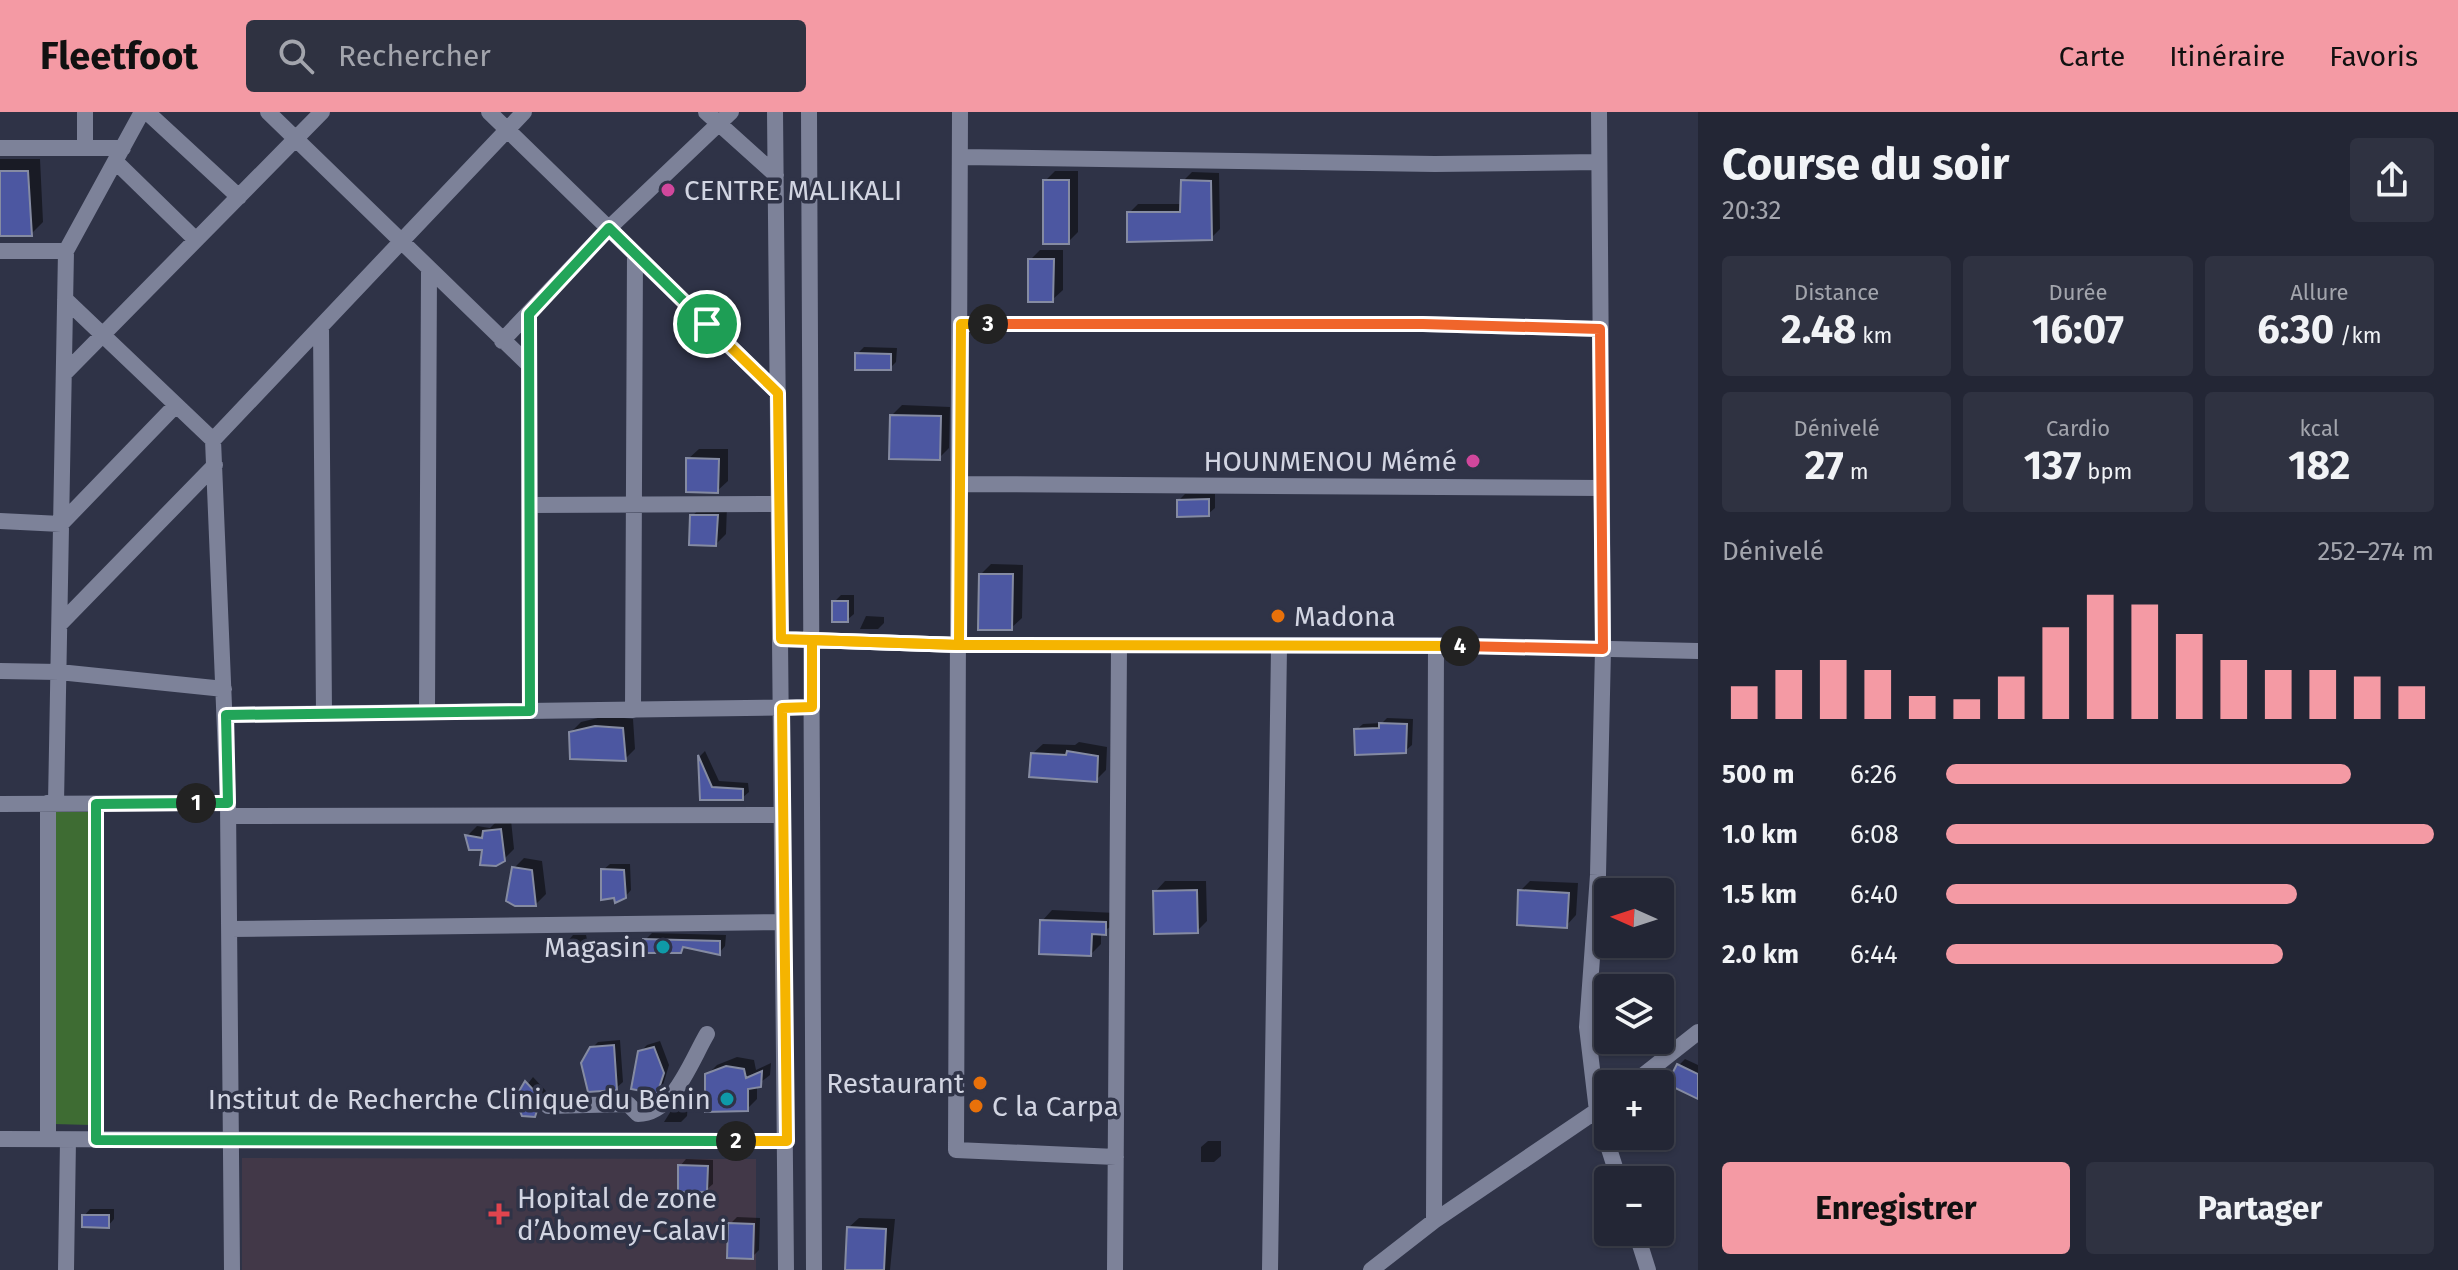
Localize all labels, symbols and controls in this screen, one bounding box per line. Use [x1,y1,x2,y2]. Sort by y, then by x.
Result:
search box [246,20,806,92]
text: Fleetfoot [40,33,198,79]
icon: search [274,34,318,78]
text: Rechercher [338,38,491,74]
text: Carte [2059,40,2125,73]
text: Itinéraire [2169,40,2285,73]
text: Favoris [2329,40,2418,73]
text: Course du soir [1722,138,2009,191]
button: share [2350,138,2434,222]
place label: CENTRE MALIKALI [684,174,902,207]
marker: CENTRE MALIKALI [659,181,677,199]
text: 20:32 [1722,195,1781,226]
text: Distance [1794,279,1879,306]
text: Durée [2049,279,2107,306]
text: Allure [2290,279,2348,306]
pin [673,290,741,358]
icon: arrive [685,302,729,346]
pin: 3 [968,304,1008,344]
text: 2.48 [1781,306,1856,354]
text: 16:07 [2032,306,2124,354]
text: 6:30 [2257,306,2334,354]
text: 3 [982,310,994,337]
text: km [1856,322,1892,349]
text: /km [2334,322,2382,349]
text: Dénivelé [1794,415,1880,442]
text: Cardio [2046,415,2110,442]
text: kcal [2300,415,2339,442]
text: 27 [1805,442,1844,490]
text: 137 [2024,442,2082,490]
text: 182 [2288,442,2350,490]
place label: HOUNMENOU Mémé [1203,445,1457,478]
marker: HOUNMENOU Mémé [1464,452,1482,470]
text: m [1844,458,1869,485]
text: bpm [2082,458,2132,485]
text: Dénivelé [1722,536,1824,567]
text: 252–274 m [2317,536,2434,567]
place label: Madona [1294,600,1396,633]
marker: Madona [1269,607,1287,625]
pin: 4 [1440,626,1480,666]
text: 4 [1454,632,1466,659]
text: 500 m [1722,759,1795,790]
text: 6:26 [1850,759,1897,790]
pin: 1 [176,783,216,823]
text: 1 [191,789,201,816]
text: 1.0 km [1722,819,1798,850]
text: 6:08 [1850,819,1899,850]
north arrow [1594,878,1674,958]
map controls [1594,878,1674,1246]
text: 1.5 km [1722,879,1797,910]
text: 6:40 [1850,879,1898,910]
place label: Magasin [544,931,647,964]
marker: Magasin [654,938,672,956]
text: 2.0 km [1722,939,1799,970]
text: 6:44 [1850,939,1898,970]
button: layers [1594,974,1674,1054]
place label: Restaurant [826,1067,965,1100]
button: + [1594,1070,1674,1150]
marker: Restaurant [971,1074,989,1092]
place label: Institut de Recherche Clinique du Bénin [208,1083,711,1116]
marker: Institut de Recherche Clinique du Bénin [718,1090,736,1108]
place label: C la Carpa [992,1090,1119,1123]
marker: C la Carpa [967,1097,985,1115]
pin: 2 [716,1121,756,1161]
text: 2 [730,1127,742,1154]
button: Enregistrer [1722,1162,2070,1254]
button: Partager [2086,1162,2434,1254]
button: − [1594,1166,1674,1246]
place label: Hopital de zone d’Abomey-Calavi [517,1182,727,1247]
marker: Hopital de zone d’Abomey-Calavi [488,1203,510,1225]

